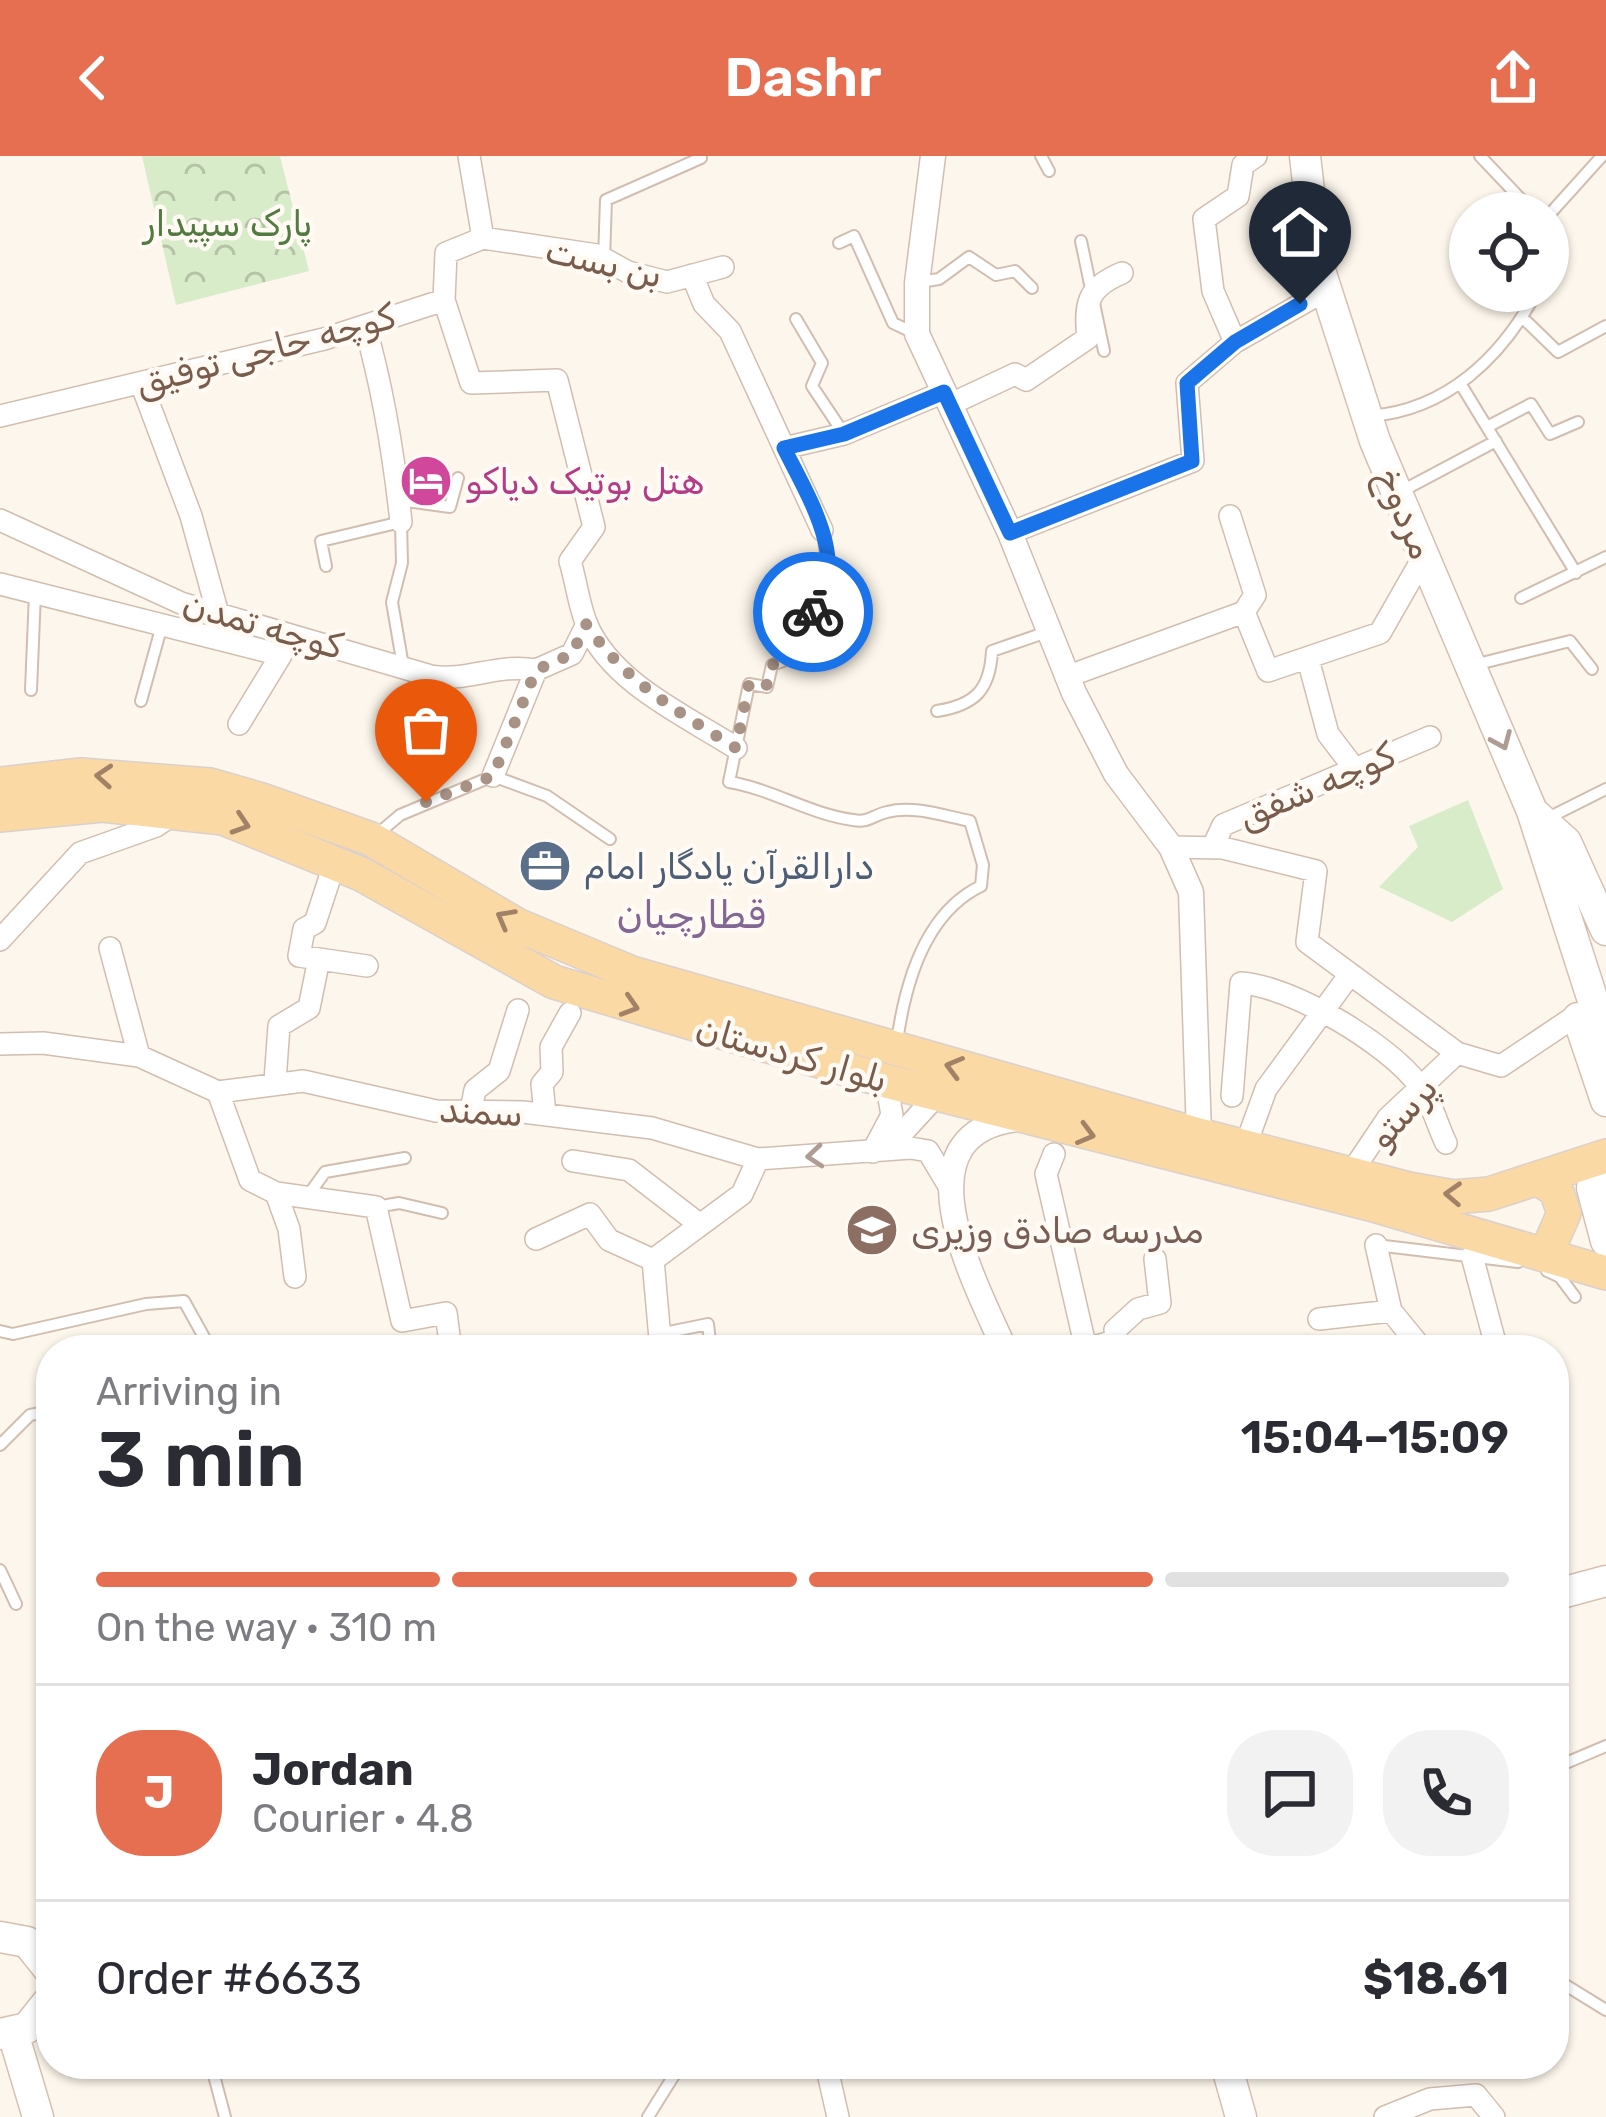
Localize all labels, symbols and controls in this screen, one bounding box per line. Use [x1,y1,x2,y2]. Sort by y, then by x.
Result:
icon: back [60,45,126,111]
icon: share [1480,45,1546,111]
text: Dashr [725,46,881,110]
pin [1249,181,1351,304]
map controls [1449,192,1569,312]
button: locate [1449,192,1569,312]
icon: home [1267,199,1333,265]
park label: پارک سپیدار [142,202,312,247]
street label: بن بست [541,228,667,297]
street label: کوچه حاجی توفیق [130,294,400,405]
hotel icon: هتل بوتیک دیاکو [398,453,454,509]
place label: هتل بوتیک دیاکو [465,460,704,503]
street label: مردوخ [1363,461,1444,567]
courier [753,552,873,672]
icon: bike [780,579,846,645]
street label: کوچه تمدن [178,581,348,668]
pin [375,679,477,802]
icon: bag [393,697,459,763]
one-way arrow [1488,730,1512,751]
street label: کوچه شفق [1231,733,1401,838]
one-way arrow [94,764,113,790]
one-way arrow [229,810,250,835]
office icon: دارالقرآن یادگار امام [517,838,573,894]
place label: دارالقرآن یادگار امام [584,845,874,890]
district label: قطارچیان [616,892,766,938]
one-way arrow [497,909,518,932]
one-way arrow [619,991,640,1016]
street label: بلوار کردستان [691,1006,892,1101]
one-way arrow [944,1056,965,1081]
street label: پرستو [1358,1067,1448,1159]
street label: سمند [438,1088,524,1135]
one-way arrow [1076,1120,1096,1145]
one-way arrow [805,1142,824,1168]
one-way arrow [1444,1181,1462,1207]
school or university icon: مدرسه صادق وزیری [844,1202,900,1258]
place label: مدرسه صادق وزیری [911,1209,1204,1252]
text: Arriving in [96,1369,282,1415]
text: 15:04–15:09 [1241,1411,1509,1464]
text: 3 min [96,1413,305,1506]
text: On the way · 310 m [96,1605,437,1651]
button: chat [1227,1730,1353,1856]
button: phone [1383,1730,1509,1856]
text: Jordan [252,1743,414,1796]
text: J [144,1766,174,1819]
text: Courier · 4.8 [252,1796,474,1842]
text: Order #6633 [96,1952,362,2005]
text: $18.61 [1363,1952,1509,2005]

